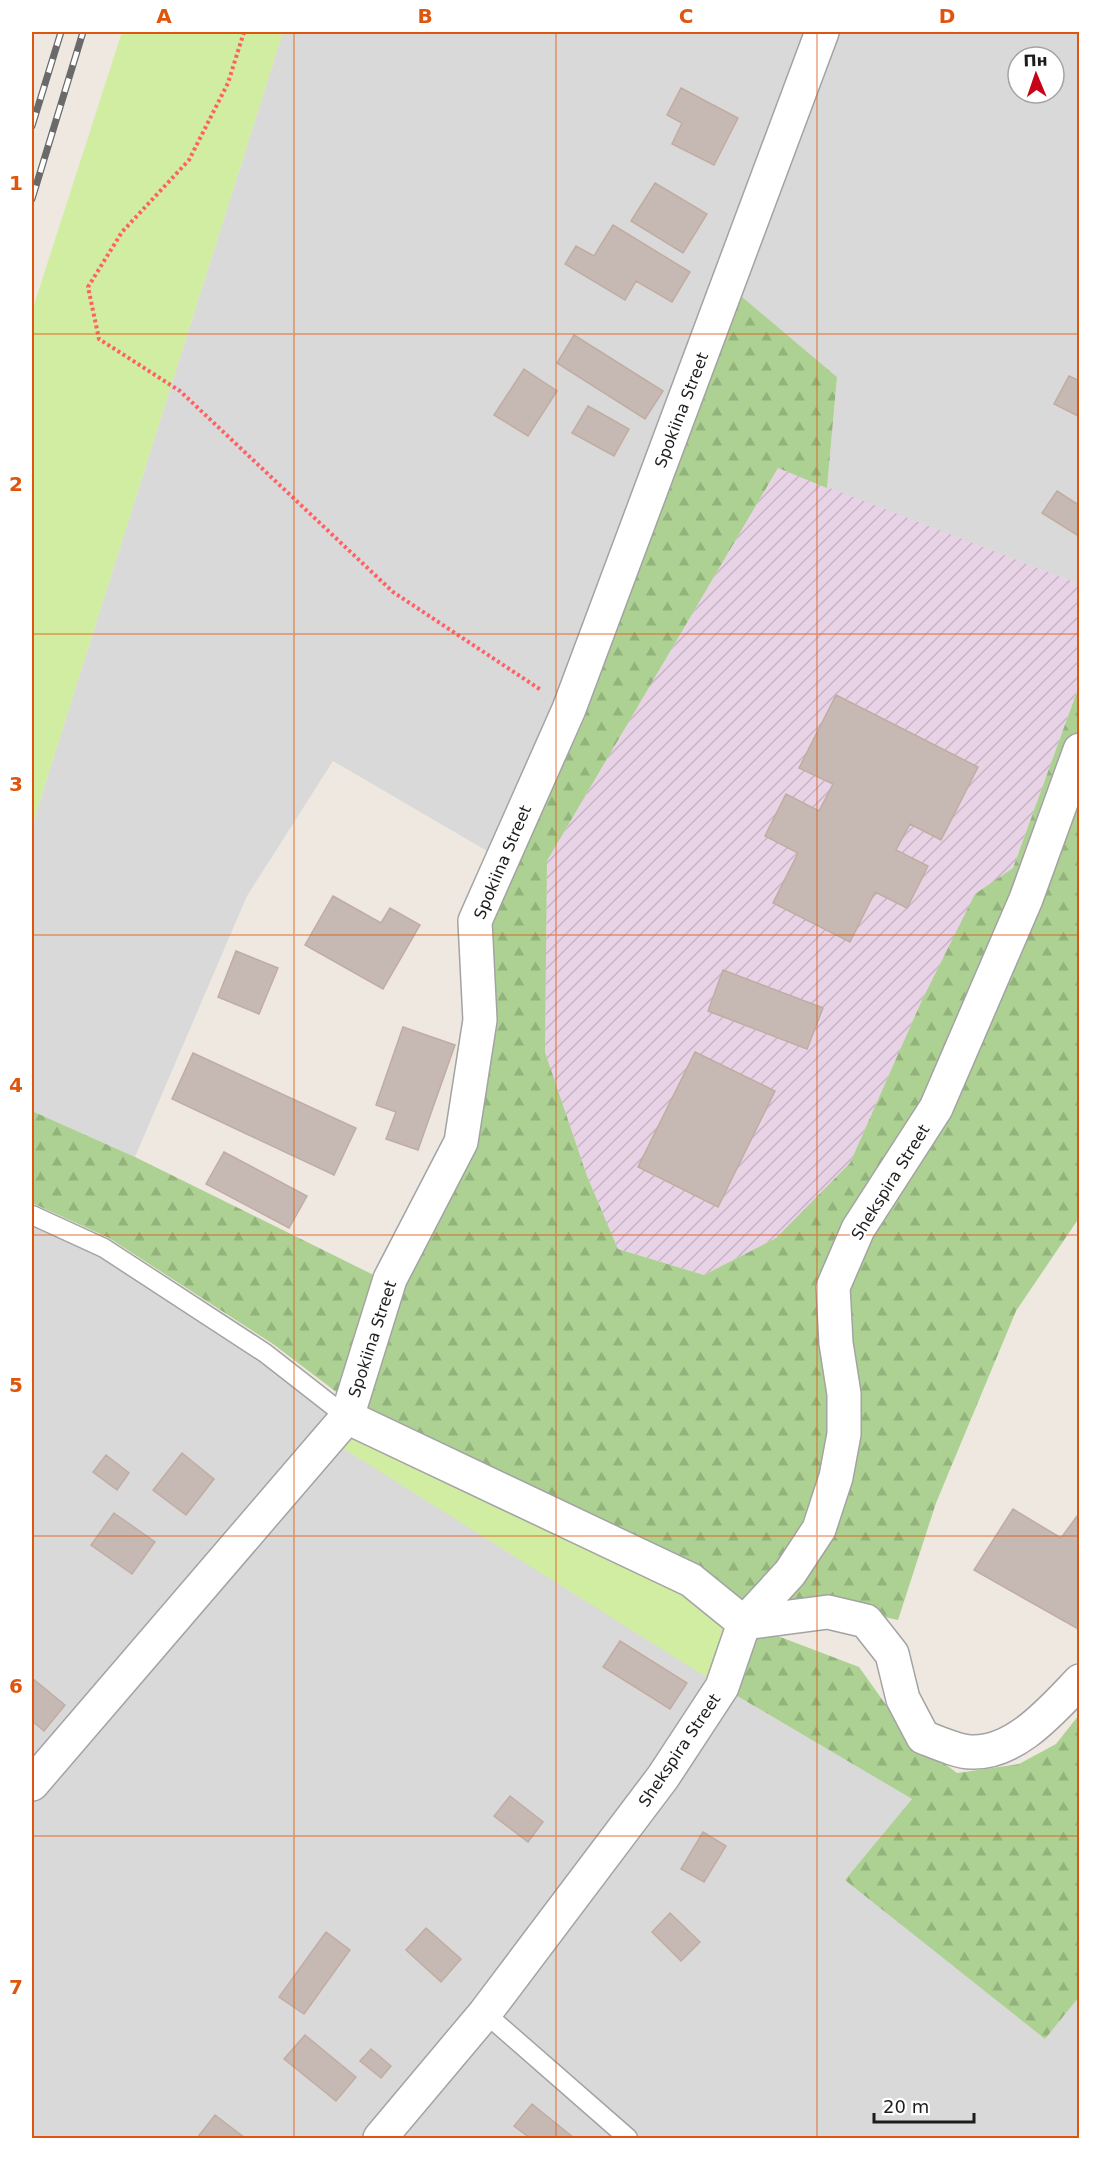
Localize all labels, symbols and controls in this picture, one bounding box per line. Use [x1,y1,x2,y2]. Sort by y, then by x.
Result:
text: A [156,4,172,28]
text: B [417,4,433,28]
text: C [679,4,693,28]
text: D [939,4,955,28]
north arrow [1006,45,1066,105]
text: Пн [1023,51,1048,70]
text: 1 [9,171,23,195]
street label: Spokiina Street [651,350,712,470]
text: 2 [9,472,23,496]
text: 3 [9,772,23,796]
street label: Spokiina Street [470,802,535,922]
text: 4 [9,1073,23,1097]
street label: Shekspira Street [847,1121,934,1243]
street label: Spokiina Street [345,1278,400,1400]
text: 5 [9,1373,23,1397]
text: 6 [9,1674,23,1698]
street label: Shekspira Street [635,1690,724,1810]
text: 7 [9,1975,23,1999]
scale bar [874,2086,974,2124]
text: 20 m [883,2096,929,2117]

